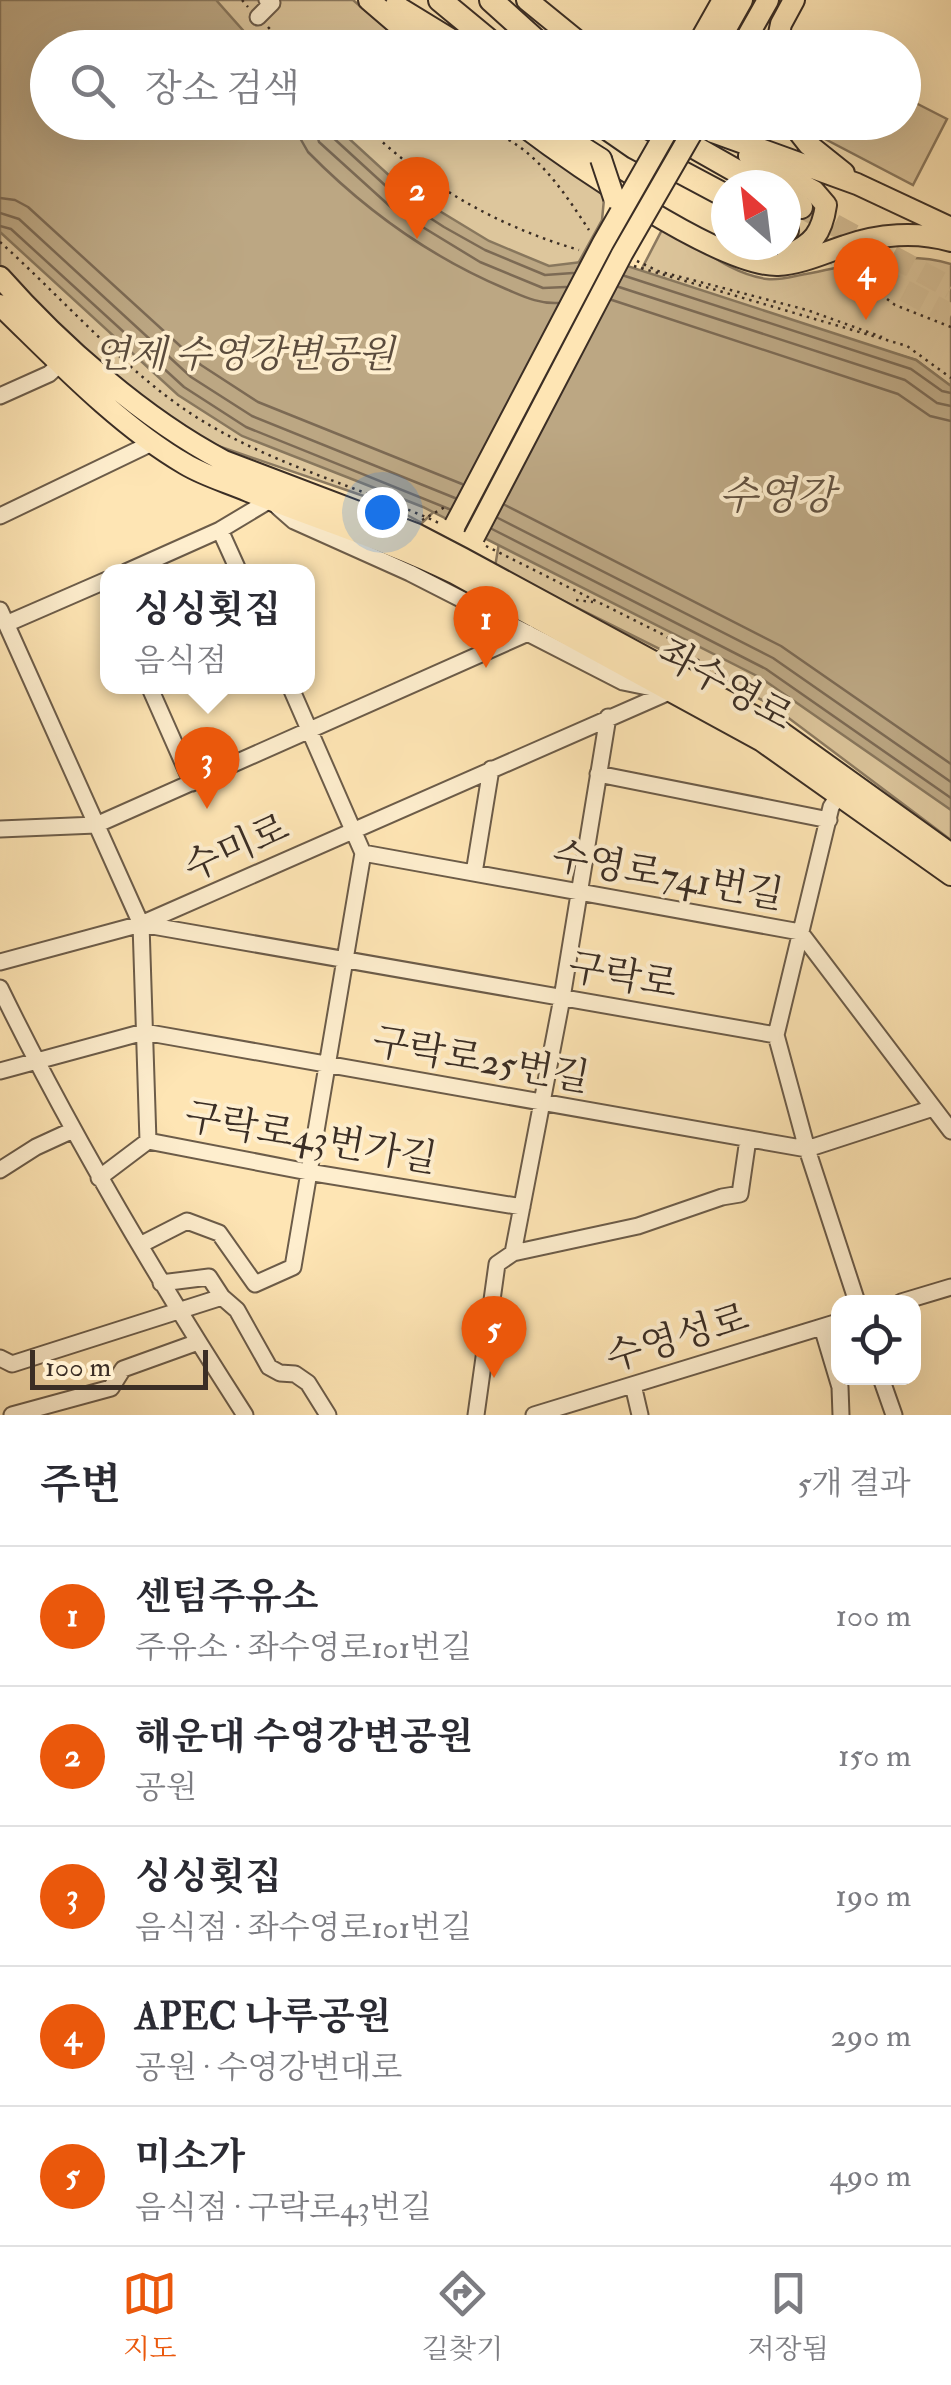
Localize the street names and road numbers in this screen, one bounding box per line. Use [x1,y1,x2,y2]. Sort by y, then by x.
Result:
street label: 좌수영로 [650,628,801,741]
street label: 수미로 [176,804,296,892]
street label: 수영로741번길 [548,832,787,920]
street label: 구락로 [564,943,681,1009]
street label: 구락로25번길 [369,1017,593,1103]
street label: 구락로43번가길 [181,1092,441,1184]
street label: 수영성로 [600,1294,755,1382]

